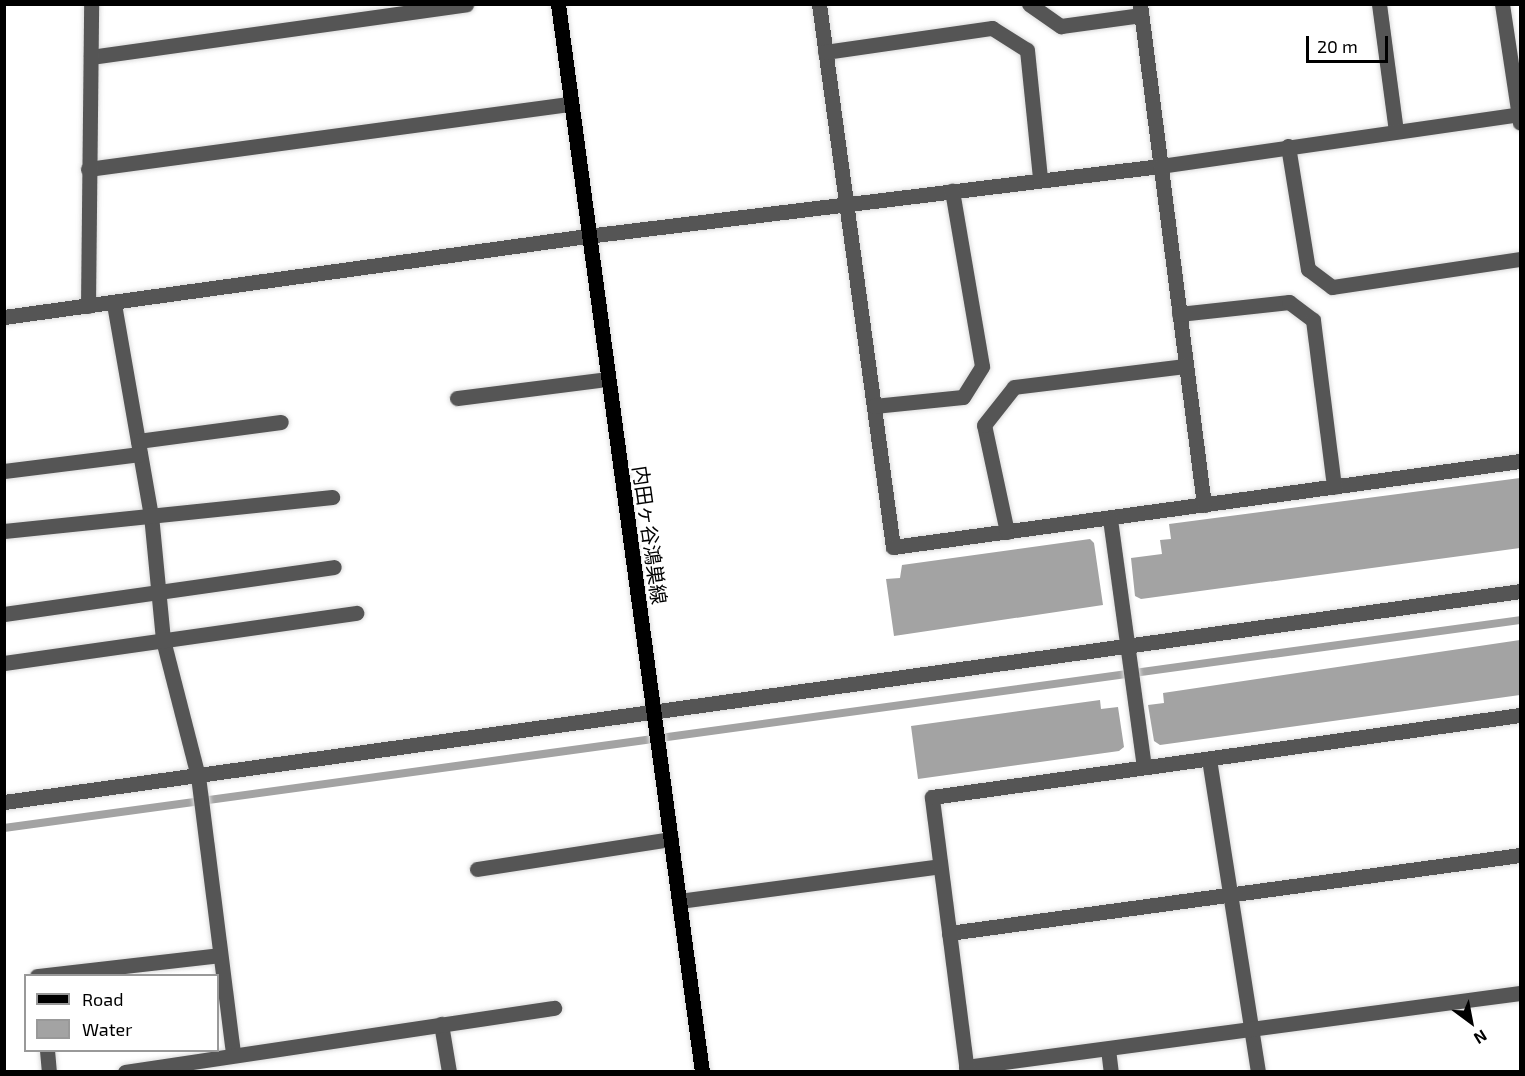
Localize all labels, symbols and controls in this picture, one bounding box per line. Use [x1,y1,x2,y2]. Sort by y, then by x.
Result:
scale bar [1309,24,1392,62]
text: 20 m [1317,35,1358,57]
street label: 内田ヶ谷鴻巣線 [628,464,672,606]
legend [24,974,219,1052]
text: Road [82,988,123,1010]
north arrow [1441,992,1501,1052]
text: Water [82,1018,132,1040]
text: N [1471,1027,1491,1049]

